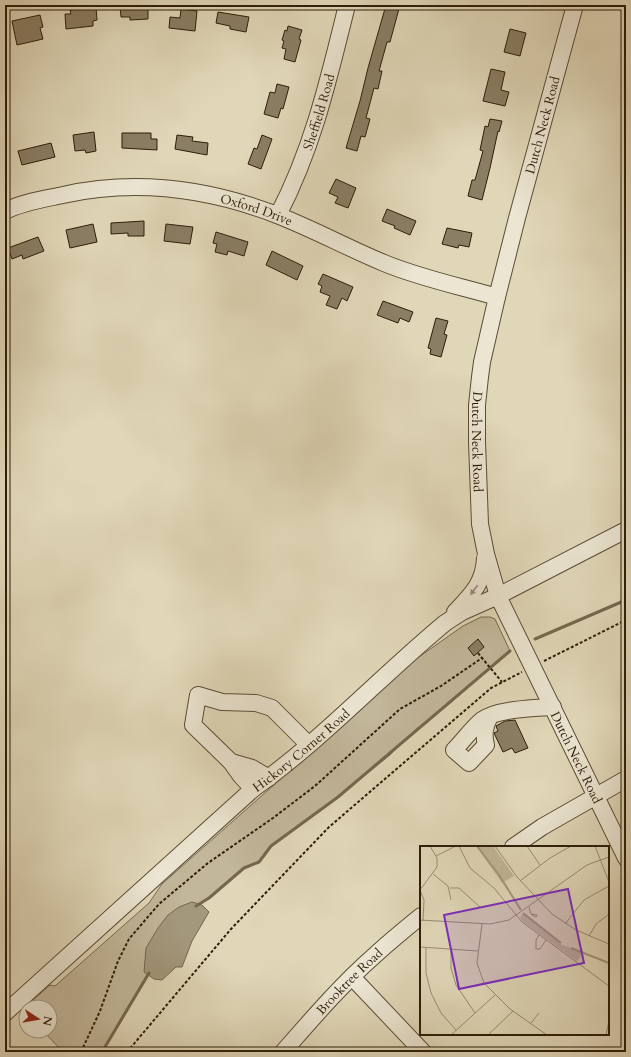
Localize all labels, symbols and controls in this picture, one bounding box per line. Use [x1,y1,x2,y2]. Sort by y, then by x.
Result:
street label: Sheffield Road [299,72,339,153]
street label: Dutch Neck Road [521,74,565,176]
street label: Oxford Drive [218,190,295,230]
street label: Dutch Neck Road [467,391,487,492]
one-way arrow [470,585,478,596]
street label: Hickory Corner Road [249,705,354,796]
street label: Dutch Neck Road [546,709,606,807]
inset map [420,846,609,1035]
street label: Brooktree Road [312,944,387,1019]
north arrow [18,999,58,1039]
text: N [39,1015,56,1028]

